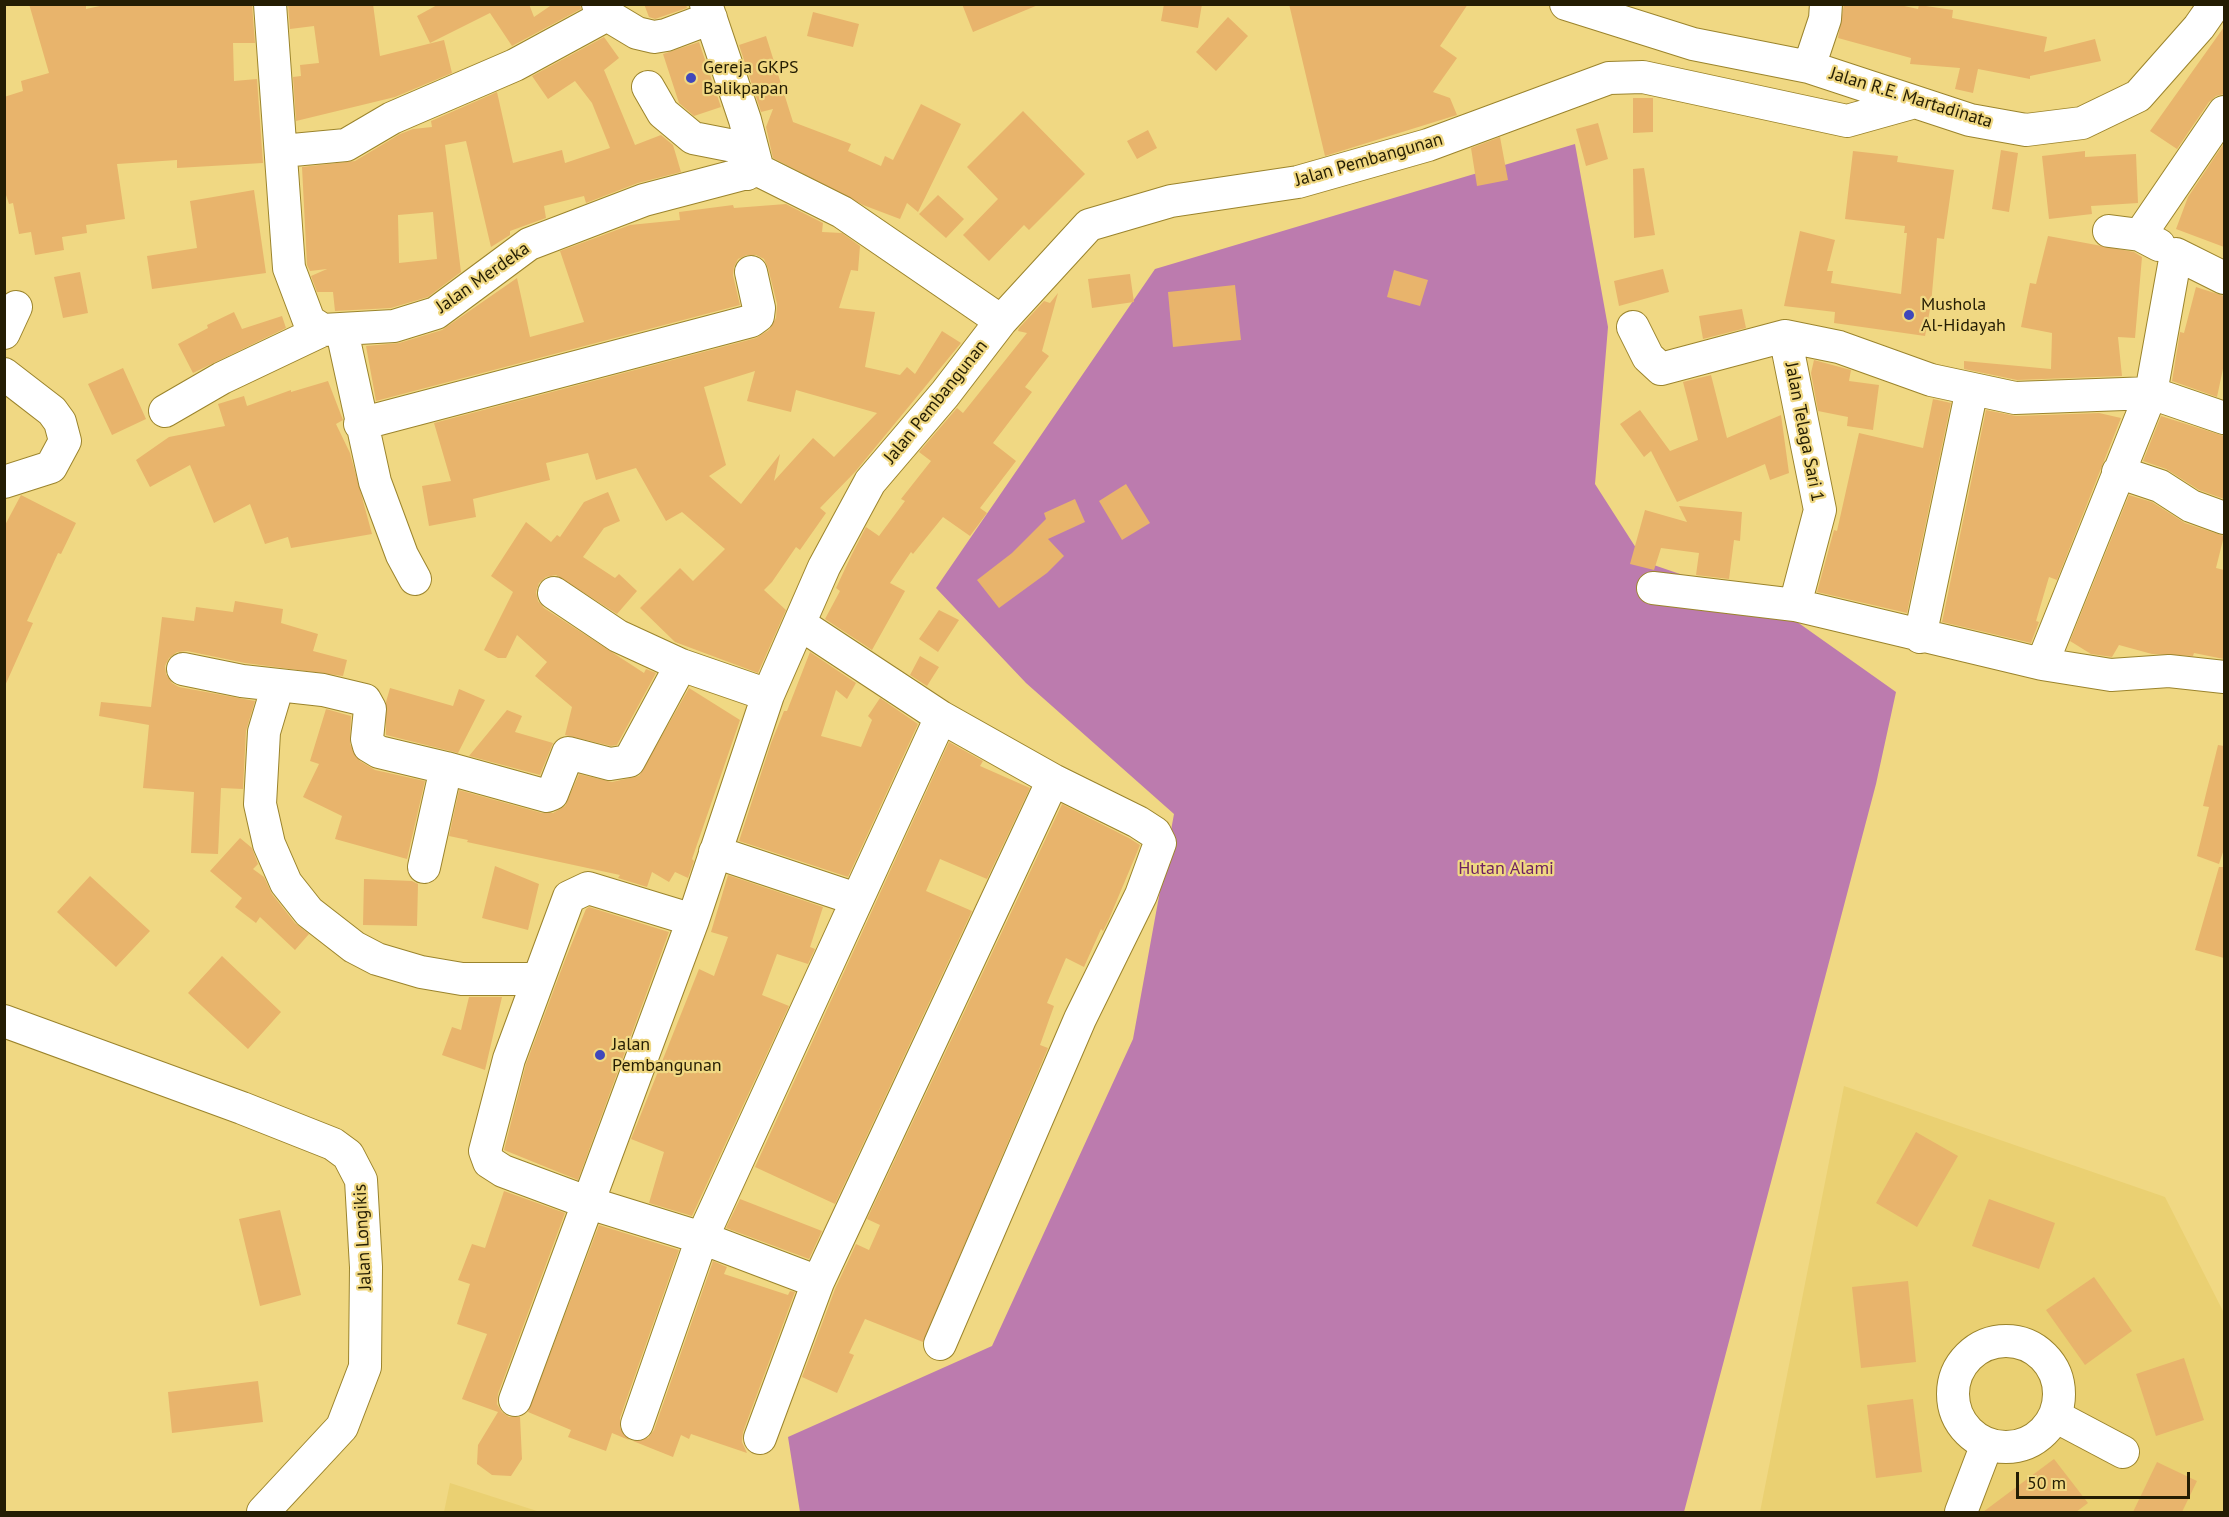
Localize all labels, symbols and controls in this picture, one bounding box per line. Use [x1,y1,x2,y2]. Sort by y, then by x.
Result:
place label: Gereja GKPS Balikpapan [703,57,799,100]
street label: Jalan R.E. Martadinata [1827,63,1995,133]
marker: Gereja GKPS Balikpapan [684,71,698,85]
street label: Jalan Pembangunan [1293,129,1445,191]
street label: Jalan Merdeka [432,238,534,318]
place label: Mushola Al-Hidayah [1921,294,2006,336]
marker: Mushola Al-Hidayah [1902,308,1916,322]
street label: Jalan Pembangunan [880,336,992,468]
street label: Jalan Telaga Sari 1 [1780,361,1828,503]
park label: Hutan Alami [1458,858,1554,880]
place label: Jalan Pembangunan [612,1034,722,1076]
marker: Jalan Pembangunan [593,1048,607,1062]
street label: Jalan Longikis [349,1183,377,1291]
scale bar [2019,1460,2193,1498]
text: 50 m [2027,1471,2066,1494]

